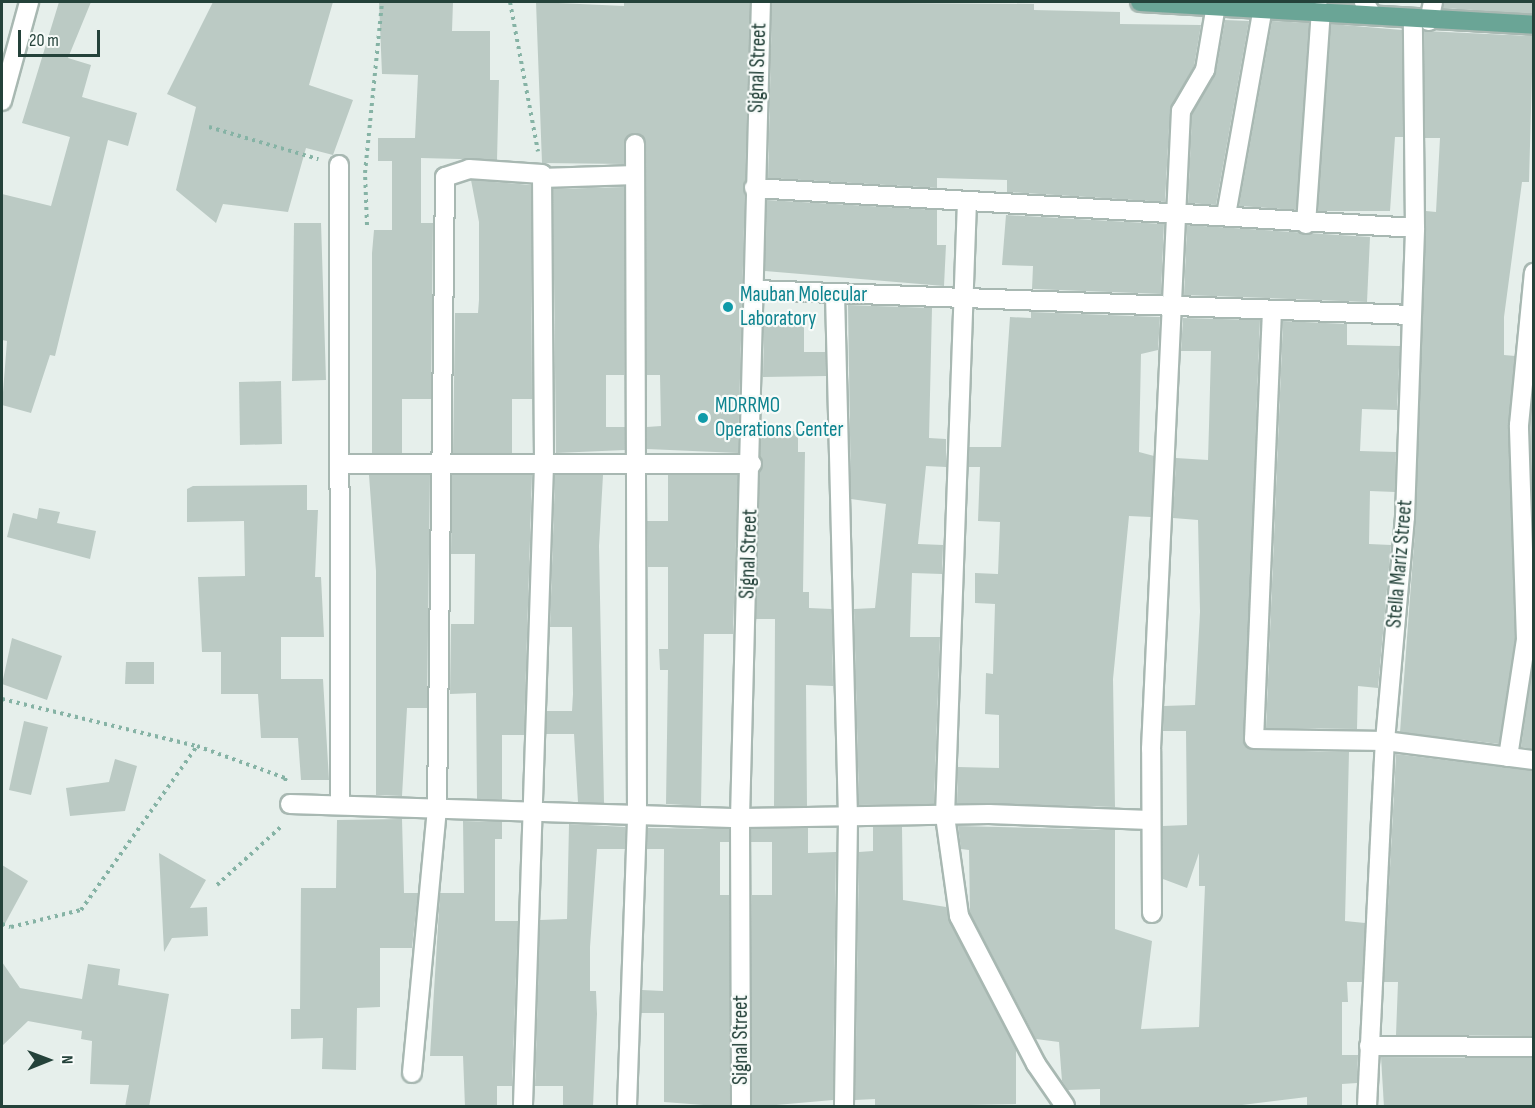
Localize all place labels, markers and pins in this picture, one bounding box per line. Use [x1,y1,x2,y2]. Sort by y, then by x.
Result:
place label: Mauban Molecular Laboratory [740,282,867,332]
marker: Mauban Molecular Laboratory [721,300,735,314]
place label: MDRRMO Operations Center [715,393,843,443]
marker: MDRRMO Operations Center [696,411,710,425]

